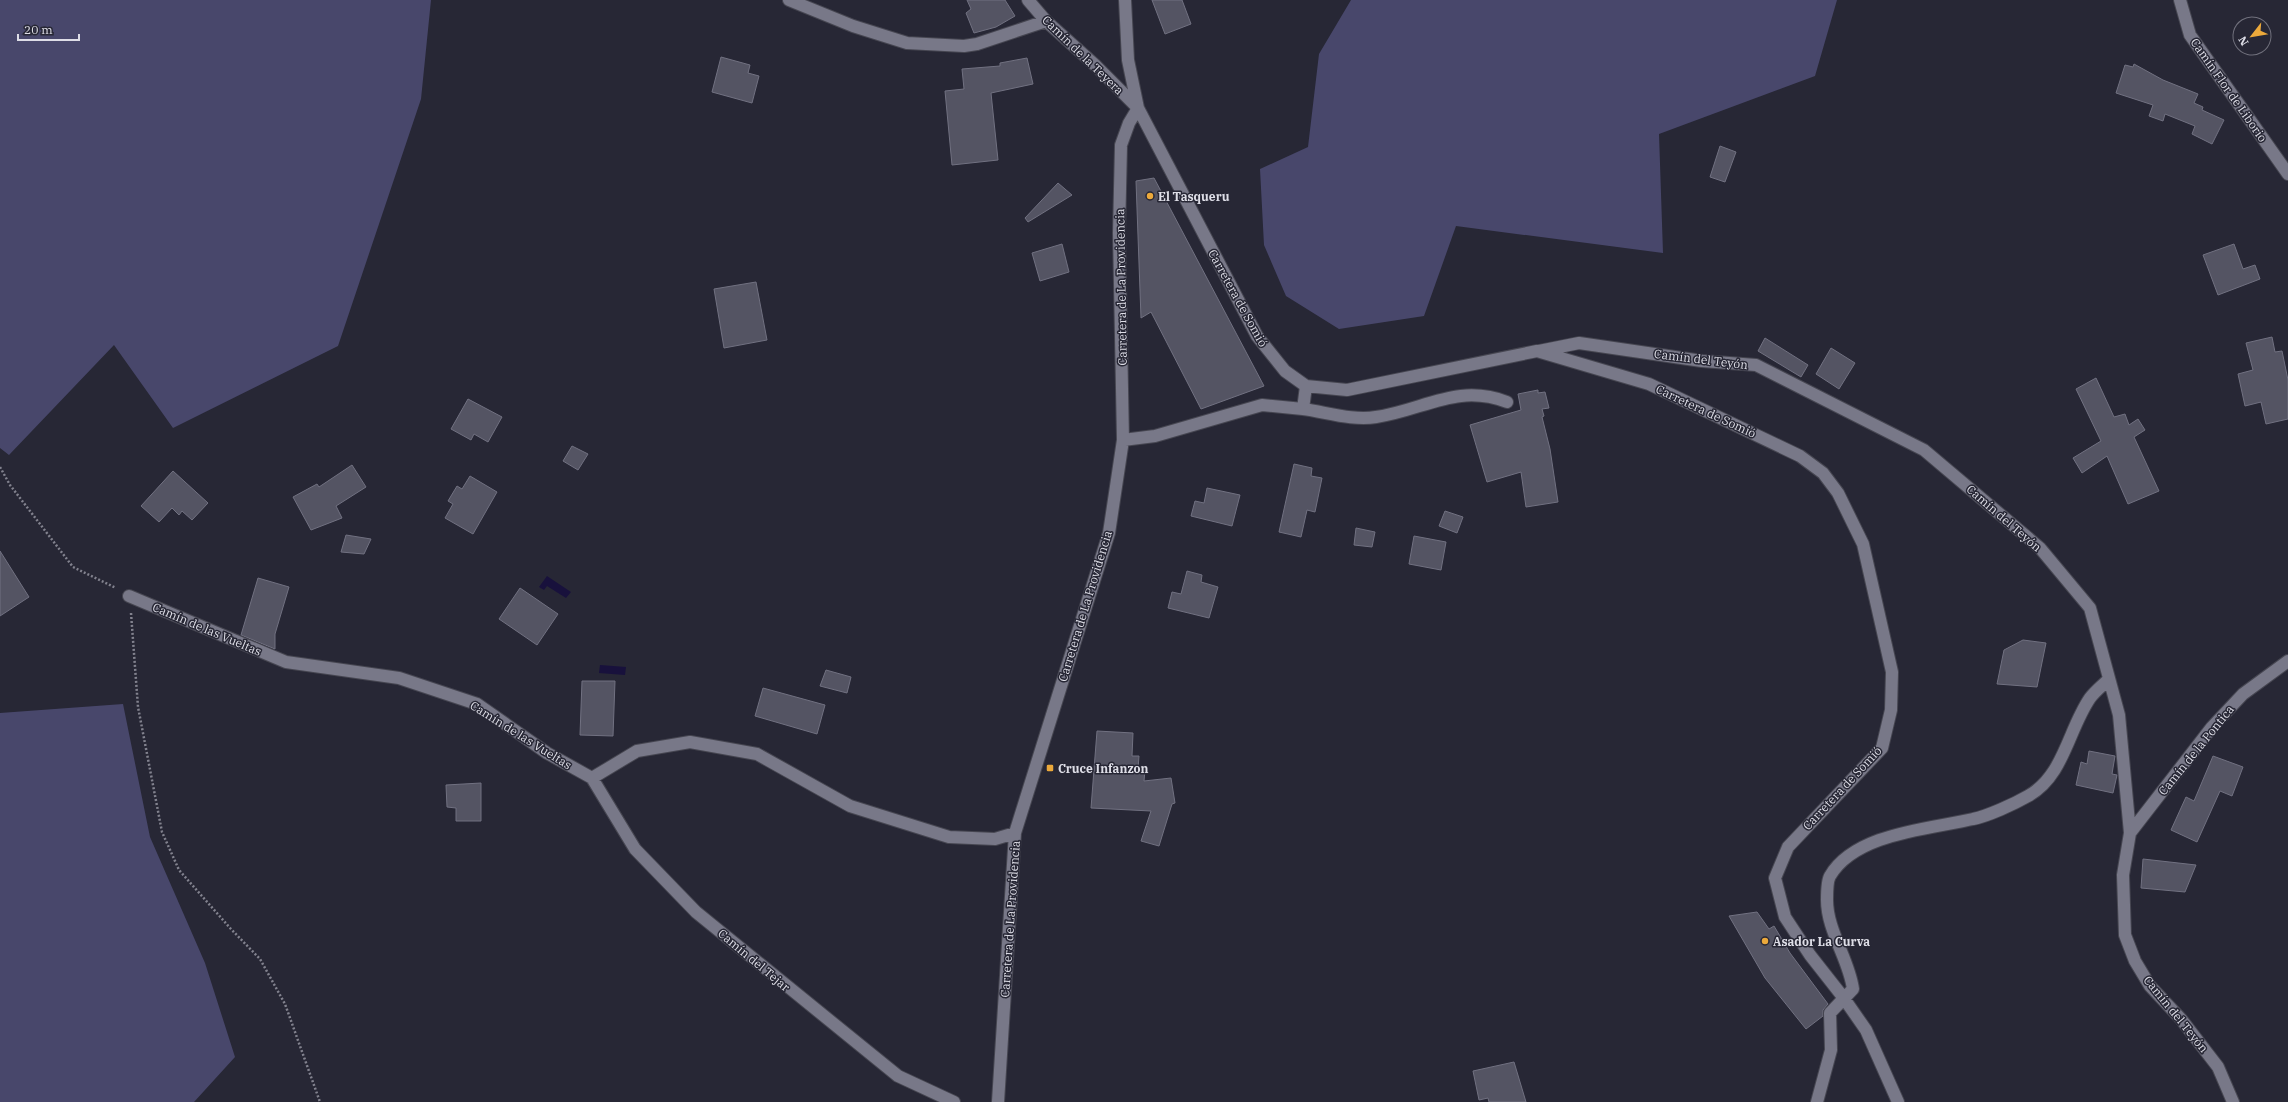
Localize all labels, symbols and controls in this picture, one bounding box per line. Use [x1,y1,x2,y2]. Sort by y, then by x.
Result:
street label: Camín de la Teyera [1039,12,1127,98]
scale bar [18,16,79,42]
north arrow [2232,16,2272,56]
text: 20 m [24,22,53,37]
text: N [2235,34,2252,48]
street label: Camín Flor de Liborio [2188,35,2271,145]
place label: El Tasqueru [1158,189,1230,204]
marker: El Tasqueru [1145,191,1155,201]
street label: Carretera de La Providencia [1112,208,1130,366]
street label: Carretera de Somió [1205,247,1271,349]
street label: Camín del Teyón [1653,346,1749,372]
street label: Carretera de Somió [1653,381,1759,441]
street label: Camín del Teyón [1963,481,2045,555]
street label: Carretera de La Providencia [1055,528,1115,683]
street label: Camín de las Vueltas [150,599,264,659]
street label: Camín de las Vueltas [467,698,575,772]
street label: Camín de la Pontica [2155,702,2237,798]
street label: Carretera de Somió [1799,743,1885,833]
place label: Cruce Infanzon [1058,761,1148,776]
marker: Cruce Infanzon [1045,763,1055,773]
street label: Carretera de La Providencia [997,840,1023,998]
street label: Camín del Tejar [715,926,794,995]
place label: Asador La Curva [1773,934,1870,949]
marker: Asador La Curva [1760,936,1770,946]
street label: Camín del Teyón [2140,973,2212,1056]

